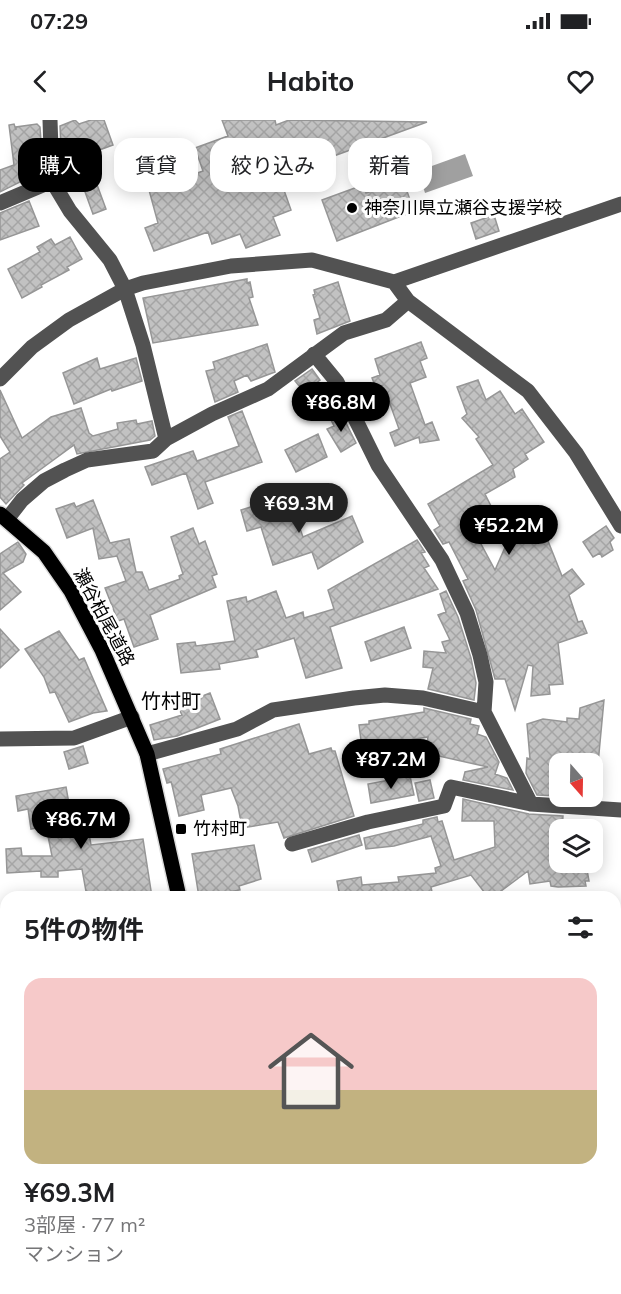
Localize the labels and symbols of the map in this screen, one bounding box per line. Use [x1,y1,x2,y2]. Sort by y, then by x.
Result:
place label: 神奈川県立瀬谷支援学校 [364,196,562,219]
marker: 神奈川県立瀬谷支援学校 [345,201,359,215]
pin: ¥86.8M [292,382,390,433]
pin: ¥69.3M [250,483,348,534]
pin: ¥52.2M [460,505,558,556]
street label: 瀬谷柏尾道路 [69,564,140,670]
district label: 竹村町 [141,688,201,713]
pin: ¥87.2M [342,739,440,790]
north arrow [549,753,603,807]
pin: ¥86.7M [32,799,130,850]
place label: 竹村町 [193,817,247,840]
marker: 竹村町 [174,822,188,836]

